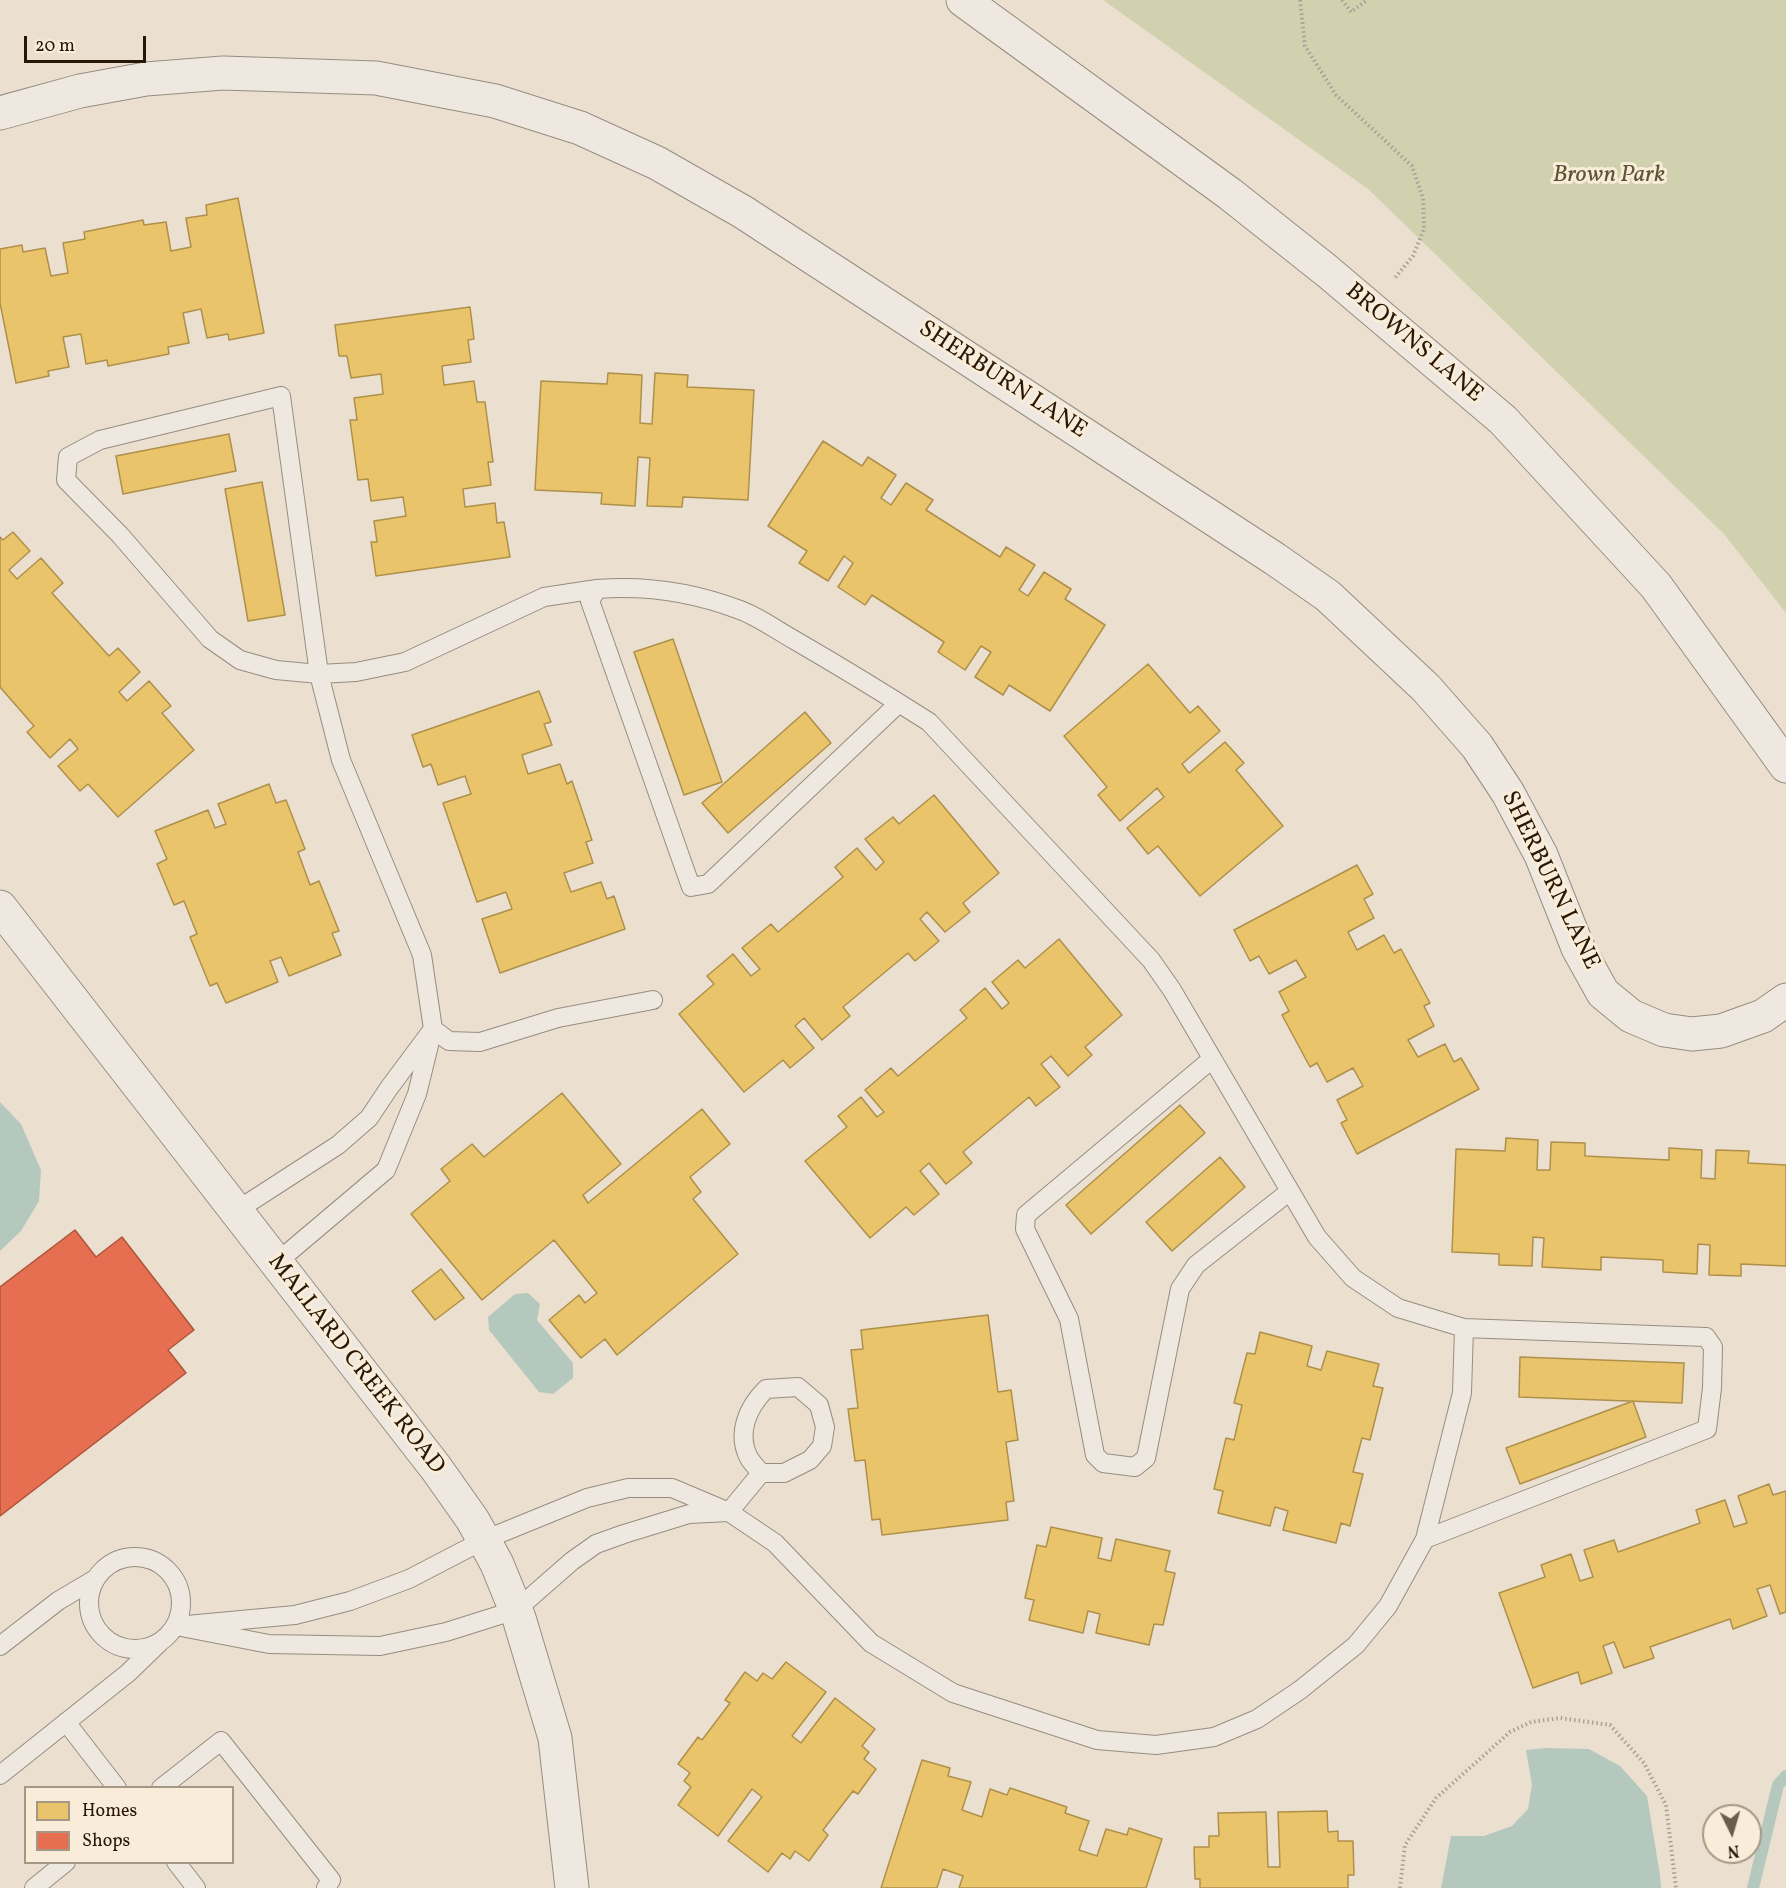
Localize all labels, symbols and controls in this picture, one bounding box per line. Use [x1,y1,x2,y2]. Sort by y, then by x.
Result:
scale bar [27,24,148,62]
text: 20 m [35,34,75,59]
park label: Brown Park [1553,163,1665,191]
street label: BROWNS LANE [1338,278,1488,410]
street label: SHERBURN LANE [912,316,1092,446]
street label: SHERBURN LANE [1493,787,1605,975]
street label: MALLARD CREEK ROAD [260,1249,450,1481]
legend [24,1786,234,1864]
text: Homes [82,1799,137,1824]
north arrow [1702,1804,1762,1864]
text: Shops [82,1829,130,1854]
text: N [1727,1838,1740,1861]

